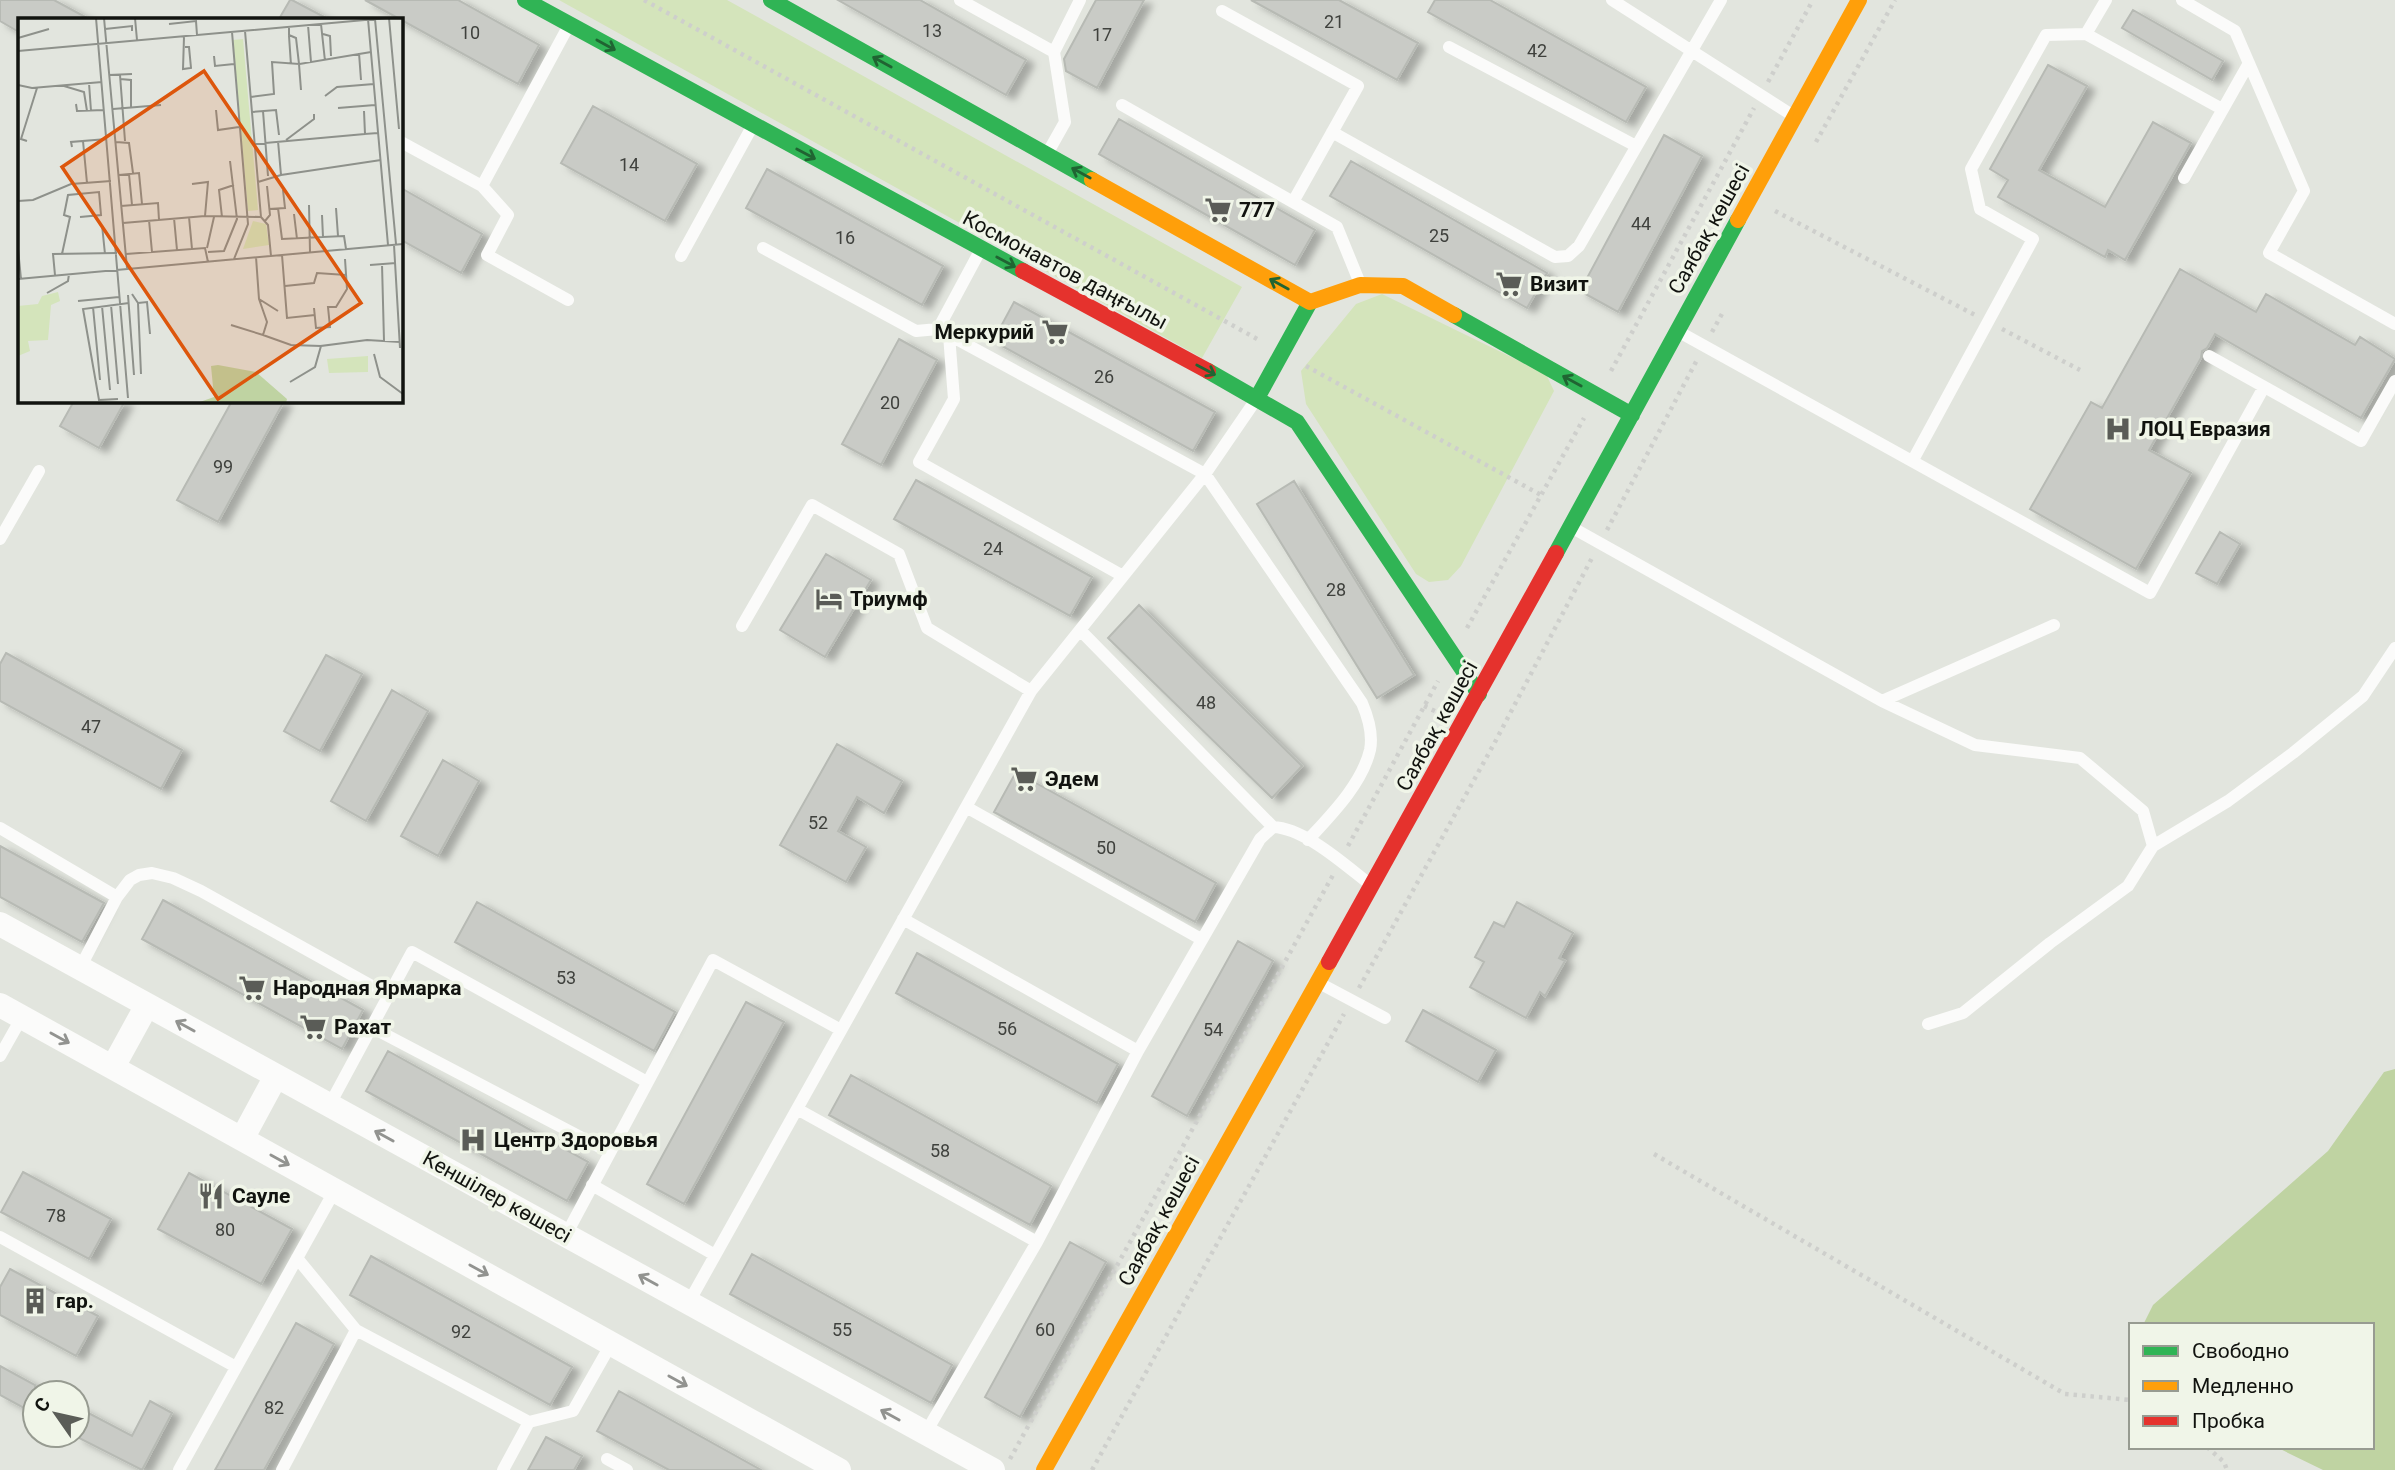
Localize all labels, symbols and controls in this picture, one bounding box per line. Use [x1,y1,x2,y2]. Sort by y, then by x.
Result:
house number: 21 [1324,11,1344,32]
inset map [18,18,402,402]
house number: 13 [922,20,942,41]
house number: 10 [460,22,480,43]
house number: 17 [1092,24,1112,45]
one-way arrow [596,38,616,52]
house number: 42 [1527,40,1547,61]
one-way arrow [872,55,893,68]
one-way arrow [795,148,816,161]
house number: 14 [619,154,639,175]
street label: Саябақ көшесі [1663,160,1755,298]
one-way arrow [1071,166,1091,180]
supermarket icon: 777 [1203,195,1233,225]
place label: 777 [1239,198,1275,222]
street label: Космонавтов даңғылы [959,206,1171,334]
house number: 44 [1631,213,1651,234]
house number: 25 [1429,225,1449,246]
house number: 16 [835,227,855,248]
one-way arrow [995,256,1016,269]
supermarket icon: Визит [1494,269,1524,299]
place label: Визит [1530,272,1589,296]
one-way arrow [1269,277,1290,290]
supermarket icon: Меркурий [1040,317,1070,347]
place label: Меркурий [934,320,1034,344]
one-way arrow [1196,364,1216,378]
house number: 26 [1094,366,1114,387]
one-way arrow [1563,374,1583,388]
house number: 20 [880,392,900,413]
hospital icon: ЛОЦ Евразия [2103,414,2133,444]
place label: ЛОЦ Евразия [2139,417,2271,441]
house number: 99 [213,456,233,477]
house number: 24 [983,538,1003,559]
house number: 28 [1326,579,1346,600]
hotel icon: Триумф [814,584,844,614]
place label: Триумф [850,587,928,611]
street label: Саябақ көшесі [1391,657,1483,795]
house number: 48 [1196,692,1216,713]
house number: 47 [81,716,101,737]
supermarket icon: Эдем [1009,764,1039,794]
place label: Эдем [1045,767,1099,791]
house number: 52 [808,812,828,833]
house number: 50 [1096,837,1116,858]
house number: 53 [556,967,576,988]
supermarket icon: Народная Ярмарка [237,973,267,1003]
place label: Народная Ярмарка [273,976,462,1000]
supermarket icon: Рахат [298,1012,328,1042]
place label: Рахат [334,1015,391,1039]
house number: 56 [997,1018,1017,1039]
one-way arrow [175,1019,196,1032]
house number: 54 [1203,1019,1223,1040]
one-way arrow [49,1031,69,1045]
hospital icon: Центр Здоровья [458,1125,488,1155]
place label: Центр Здоровья [494,1128,658,1152]
one-way arrow [375,1129,395,1143]
house number: 58 [930,1140,950,1161]
street label: Кеншілер көшесі [419,1146,575,1248]
street label: Саябақ көшесі [1113,1152,1205,1290]
one-way arrow [269,1154,290,1167]
restaurant icon: Сауле [196,1181,226,1211]
place label: Сауле [232,1184,290,1208]
house number: 78 [46,1205,66,1226]
house number: 80 [215,1219,235,1240]
one-way arrow [468,1264,489,1277]
one-way arrow [639,1273,659,1287]
building icon: гар. [20,1286,50,1316]
place label: гар. [56,1289,94,1313]
house number: 55 [832,1319,852,1340]
house number: 60 [1035,1319,1055,1340]
house number: 92 [451,1321,471,1342]
legend [2129,1323,2374,1449]
text: Свободно [2192,1339,2289,1363]
text: Медленно [2192,1374,2294,1398]
one-way arrow [667,1375,688,1388]
north arrow [21,1379,91,1449]
text: С [29,1393,55,1416]
house number: 82 [264,1397,284,1418]
one-way arrow [880,1408,901,1421]
text: Пробка [2192,1409,2265,1433]

